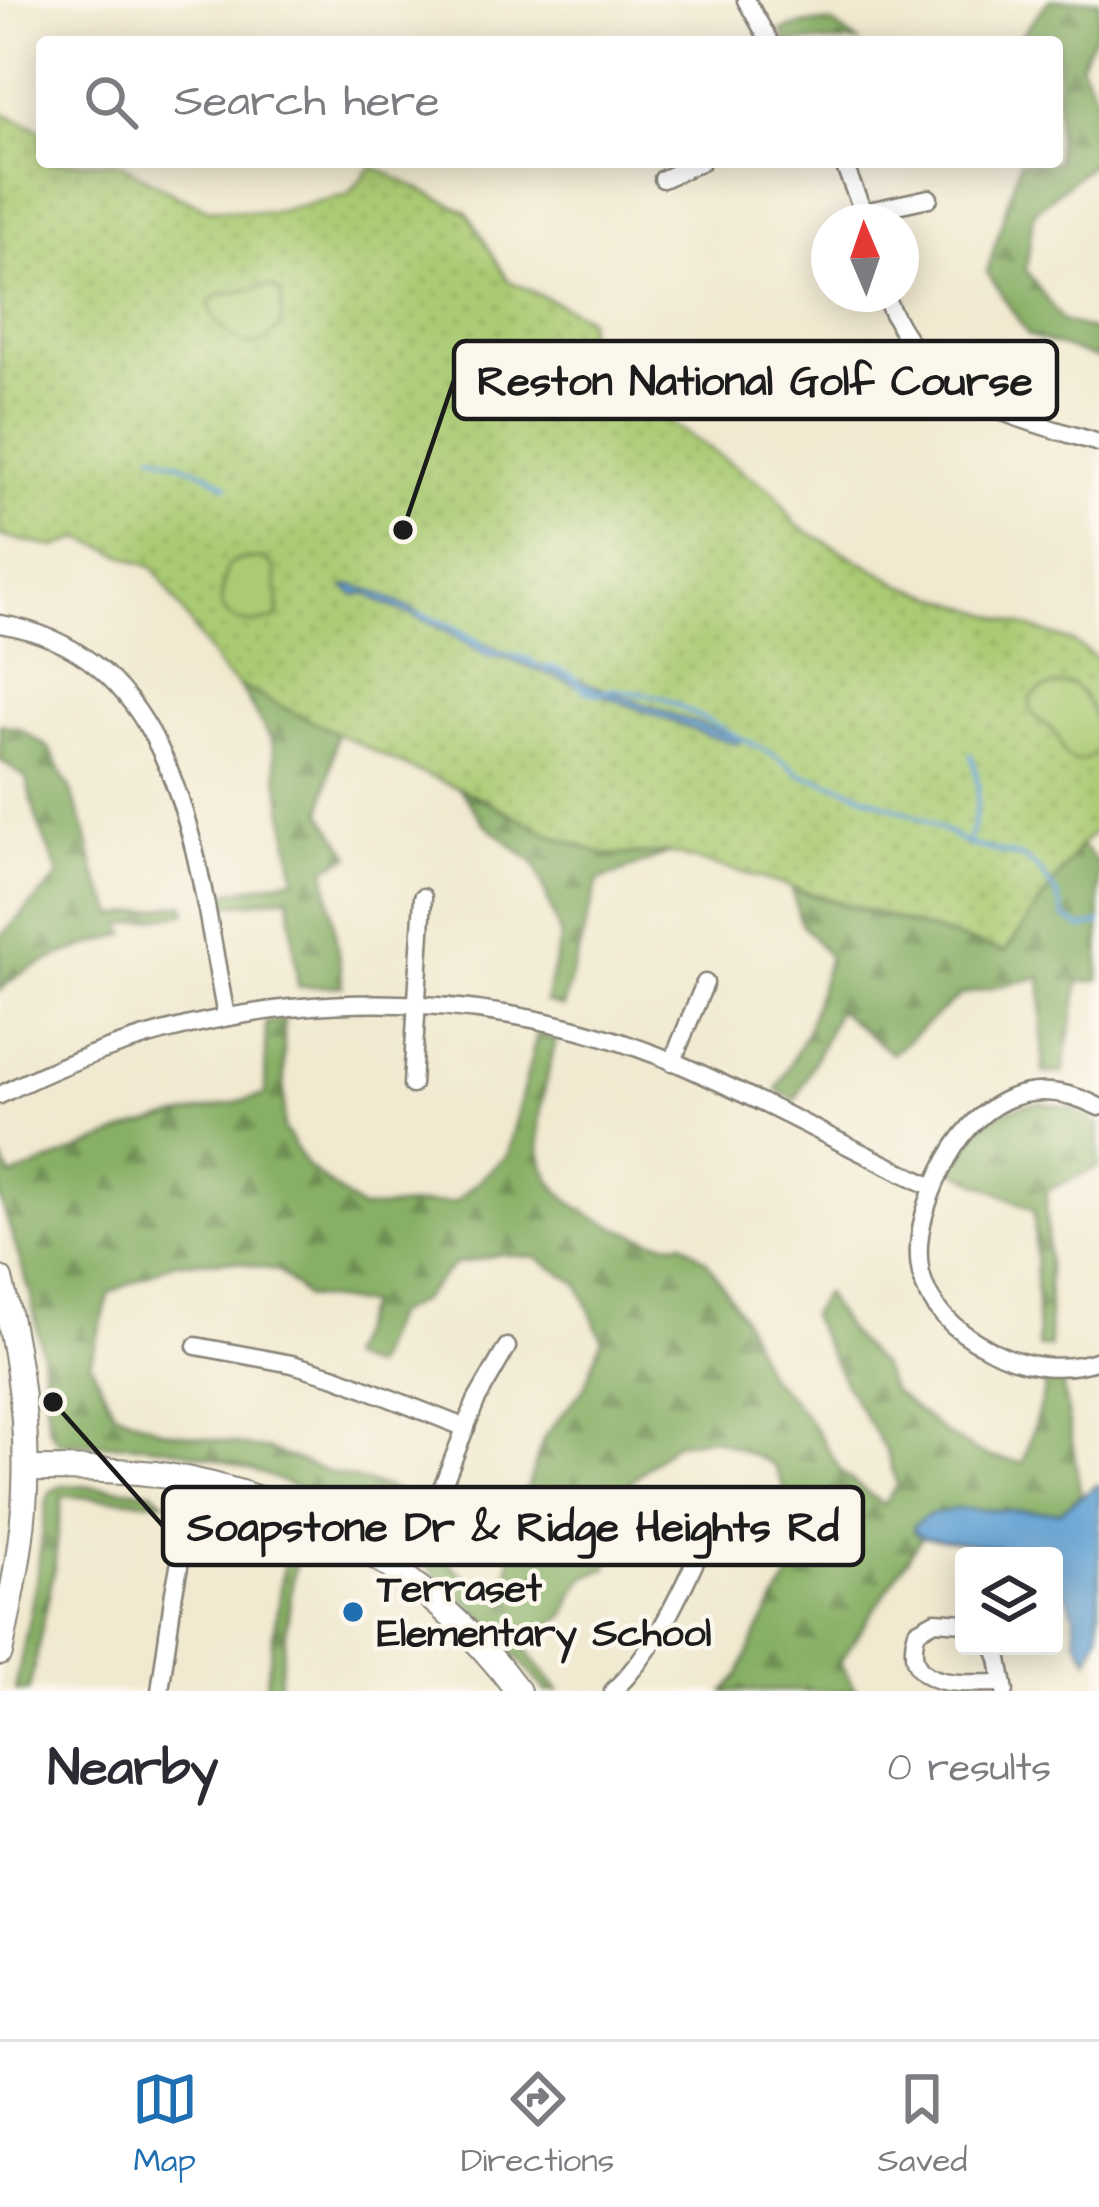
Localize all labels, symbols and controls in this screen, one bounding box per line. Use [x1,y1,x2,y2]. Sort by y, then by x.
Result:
search box [36,36,1063,168]
icon: search [78,69,144,135]
text: Search here [174,71,440,133]
north arrow [811,204,919,312]
callout: Reston National Golf Course [454,341,1057,419]
text: Reston National Golf Course [477,354,1033,412]
callout: Soapstone Dr & Ridge Heights Rd [163,1487,863,1565]
text: Soapstone Dr & Ridge Heights Rd [186,1500,840,1559]
map controls [955,1547,1063,1655]
button: layers [955,1547,1063,1655]
place label: Terraset Elementary School [376,1563,711,1664]
marker: Terraset Elementary School [340,1599,366,1625]
text: Nearby [48,1734,218,1805]
text: 0 results [887,1742,1051,1796]
tab: Map [132,2066,198,2184]
tab: Directions [461,2066,614,2184]
tab: Saved [877,2066,967,2184]

